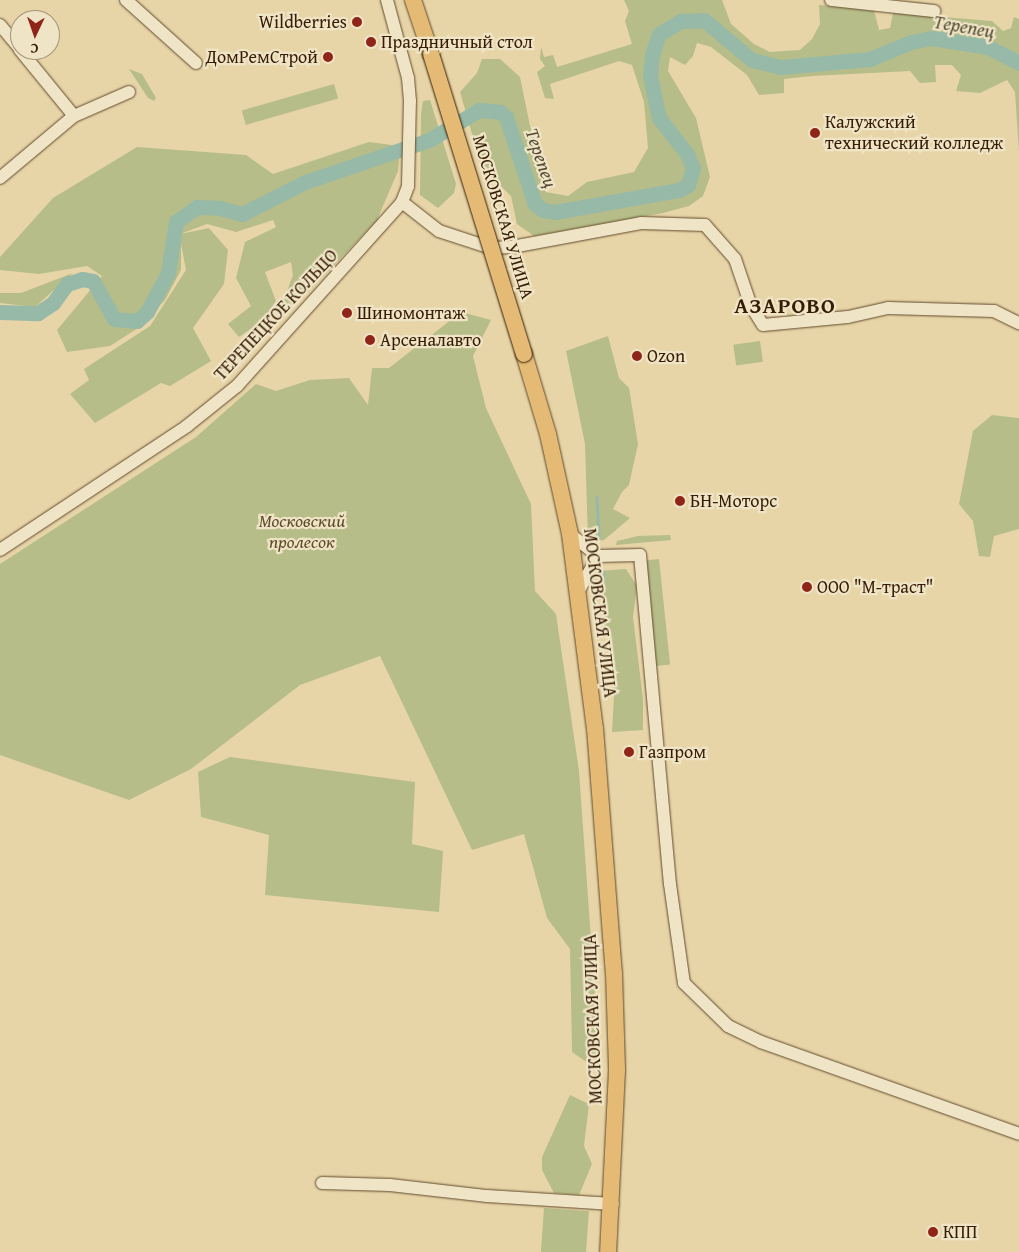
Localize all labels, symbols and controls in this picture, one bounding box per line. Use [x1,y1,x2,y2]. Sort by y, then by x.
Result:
north arrow [10,10,60,60]
water label: Терепец [932,10,996,44]
place label: Wildberries [259,11,347,33]
marker: Wildberries [351,16,363,28]
place label: Праздничный стол [381,31,533,53]
marker: Праздничный стол [365,36,377,48]
text: С [30,39,39,59]
place label: ДомРемСтрой [205,46,318,68]
marker: ДомРемСтрой [322,51,334,63]
place label: Калужский технический колледж [825,112,1003,154]
water label: Терепец [520,125,562,191]
marker: Калужский технический колледж [809,127,821,139]
street label: МОСКОВСКАЯ УЛИЦА [468,132,538,302]
street label: ТЕРЕПЕЦКОЕ КОЛЬЦО [210,245,342,385]
district label: АЗАРОВО [733,293,837,319]
place label: Шиномонтаж [357,302,465,324]
marker: Шиномонтаж [341,307,353,319]
place label: Арсеналавто [380,329,481,351]
marker: Арсеналавто [364,334,376,346]
place label: Ozon [647,345,685,367]
marker: Ozon [631,350,643,362]
place label: БН-Моторс [690,490,777,512]
marker: БН-Моторс [674,495,686,507]
park label: Московский пролесок [259,511,345,554]
street label: МОСКОВСКАЯ УЛИЦА [579,527,621,699]
place label: ООО "М-траст" [817,576,934,598]
marker: ООО "М-траст" [801,581,813,593]
place label: Газпром [639,741,706,763]
marker: Газпром [623,746,635,758]
street label: МОСКОВСКАЯ УЛИЦА [579,933,607,1105]
place label: КПП [943,1221,977,1243]
marker: КПП [927,1226,939,1238]

